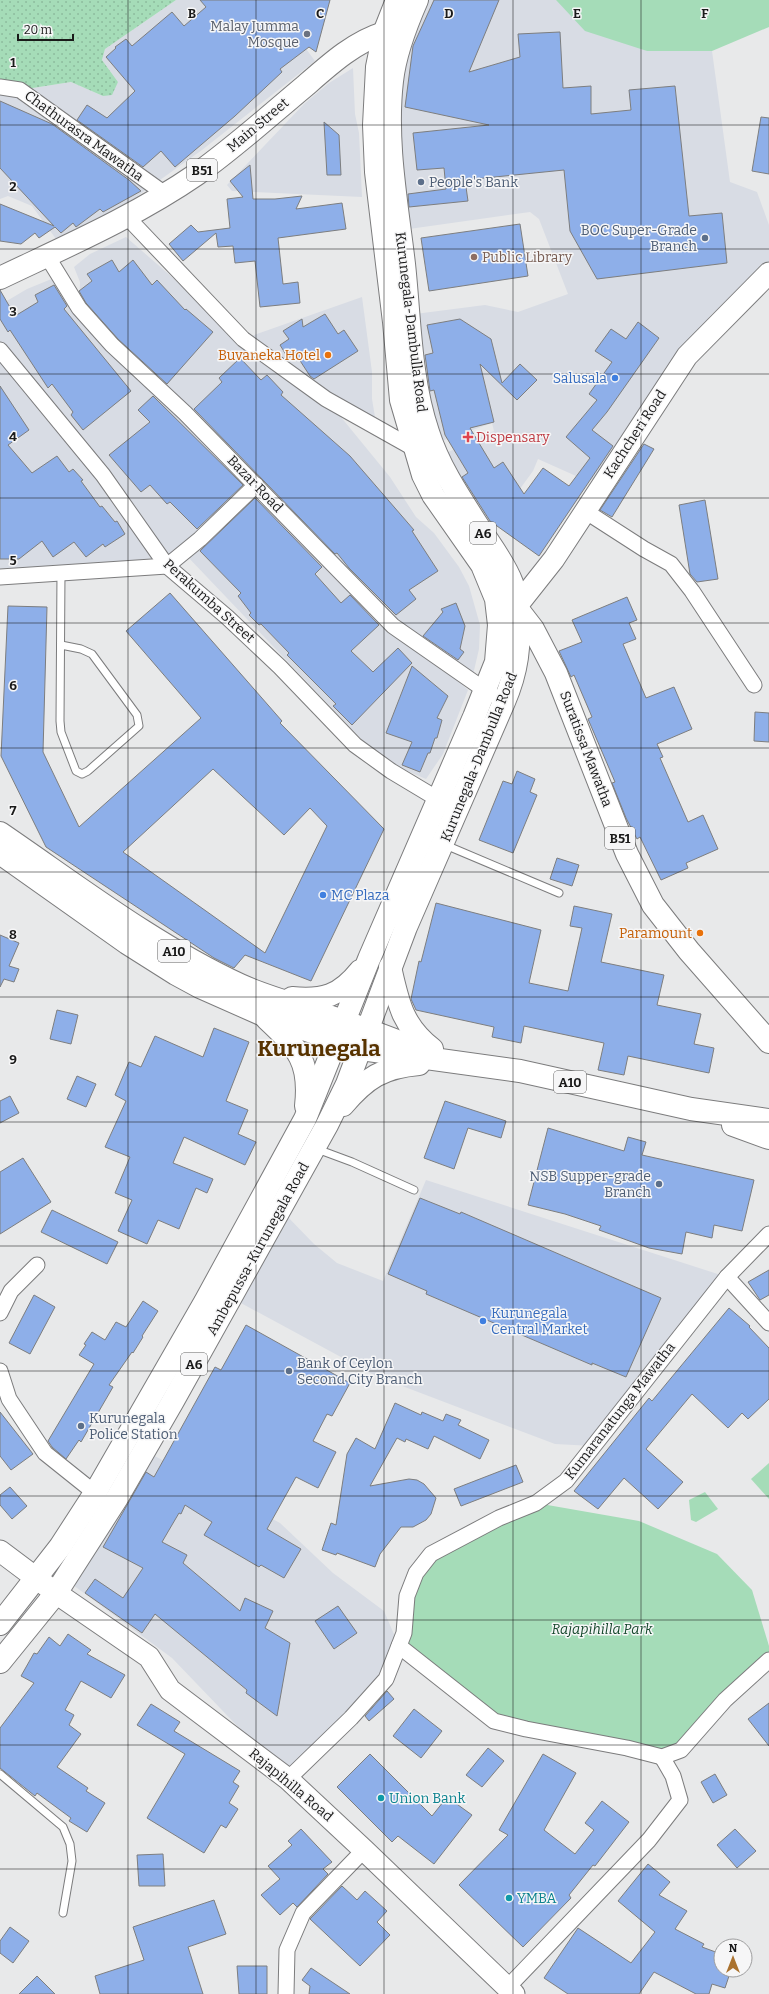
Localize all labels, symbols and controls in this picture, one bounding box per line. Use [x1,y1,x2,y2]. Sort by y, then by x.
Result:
text: B [188,6,196,21]
text: C [316,6,324,21]
text: D [444,6,454,21]
text: E [573,6,581,21]
text: F [701,6,709,21]
scale bar [18,16,73,42]
place label: Malay Jumma Mosque [210,18,299,51]
text: 20 m [24,23,53,37]
marker: Malay Jumma Mosque [302,29,312,39]
text: 1 [10,55,16,70]
street label: Chathurasra Mawatha [21,87,147,185]
street label: Main Street [224,94,292,156]
road number: B51 [187,159,217,181]
place label: People's Bank [429,174,518,191]
marker: People's Bank [416,177,426,187]
text: 2 [9,179,17,194]
place label: BOC Super-Grade Branch [581,222,697,255]
street label: Kurunegala-Dambulla Road [392,231,430,413]
marker: BOC Super-Grade Branch [700,233,710,243]
place label: Public Library [482,249,573,266]
marker: Public Library [469,252,479,262]
text: 3 [9,304,17,319]
place label: Buvaneka Hotel [218,347,320,364]
marker: Buvaneka Hotel [323,350,333,360]
place label: Salusala [553,370,607,387]
marker: Salusala [610,373,620,383]
street label: Kachcheri Road [600,387,670,481]
text: 4 [9,429,17,444]
place label: Dispensary [476,429,550,446]
marker: Dispensary [463,432,473,442]
street label: Bazar Road [224,452,286,516]
road number: A6 [470,522,496,544]
text: 5 [9,553,17,568]
street label: Perakumba Street [160,556,258,646]
street label: Kurunegala-Dambulla Road [437,670,521,844]
text: 6 [9,678,17,693]
street label: Suratissa Mawatha [556,689,616,810]
text: 7 [10,803,17,818]
road number: B51 [605,827,635,849]
place label: MC Plaza [331,887,390,904]
marker: MC Plaza [318,890,328,900]
place label: Paramount [619,925,692,942]
text: 8 [9,927,17,942]
marker: Paramount [695,928,705,938]
road number: A10 [158,940,190,962]
district label: Kurunegala [257,1035,381,1062]
text: 9 [9,1052,17,1067]
road number: A10 [554,1071,586,1093]
street label: Ambepussa-Kurunegala Road [203,1159,313,1339]
place label: NSB Supper-grade Branch [529,1168,651,1201]
marker: NSB Supper-grade Branch [654,1179,664,1189]
place label: Kurunegala Central Market [491,1305,587,1338]
marker: Kurunegala Central Market [478,1316,488,1326]
street label: Kumaranatunga Mawatha [561,1339,679,1483]
road number: A6 [181,1353,207,1375]
place label: Bank of Ceylon Second City Branch [297,1355,423,1388]
marker: Bank of Ceylon Second City Branch [284,1366,294,1376]
place label: Kurunegala Police Station [89,1410,178,1443]
marker: Kurunegala Police Station [76,1421,86,1431]
park label: Rajapihilla Park [551,1621,653,1638]
street label: Rajapihilla Road [245,1745,337,1825]
place label: Union Bank [389,1790,465,1807]
marker: Union Bank [376,1793,386,1803]
place label: YMBA [517,1890,557,1907]
marker: YMBA [504,1893,514,1903]
north arrow [713,1938,753,1978]
text: N [729,1942,738,1955]

